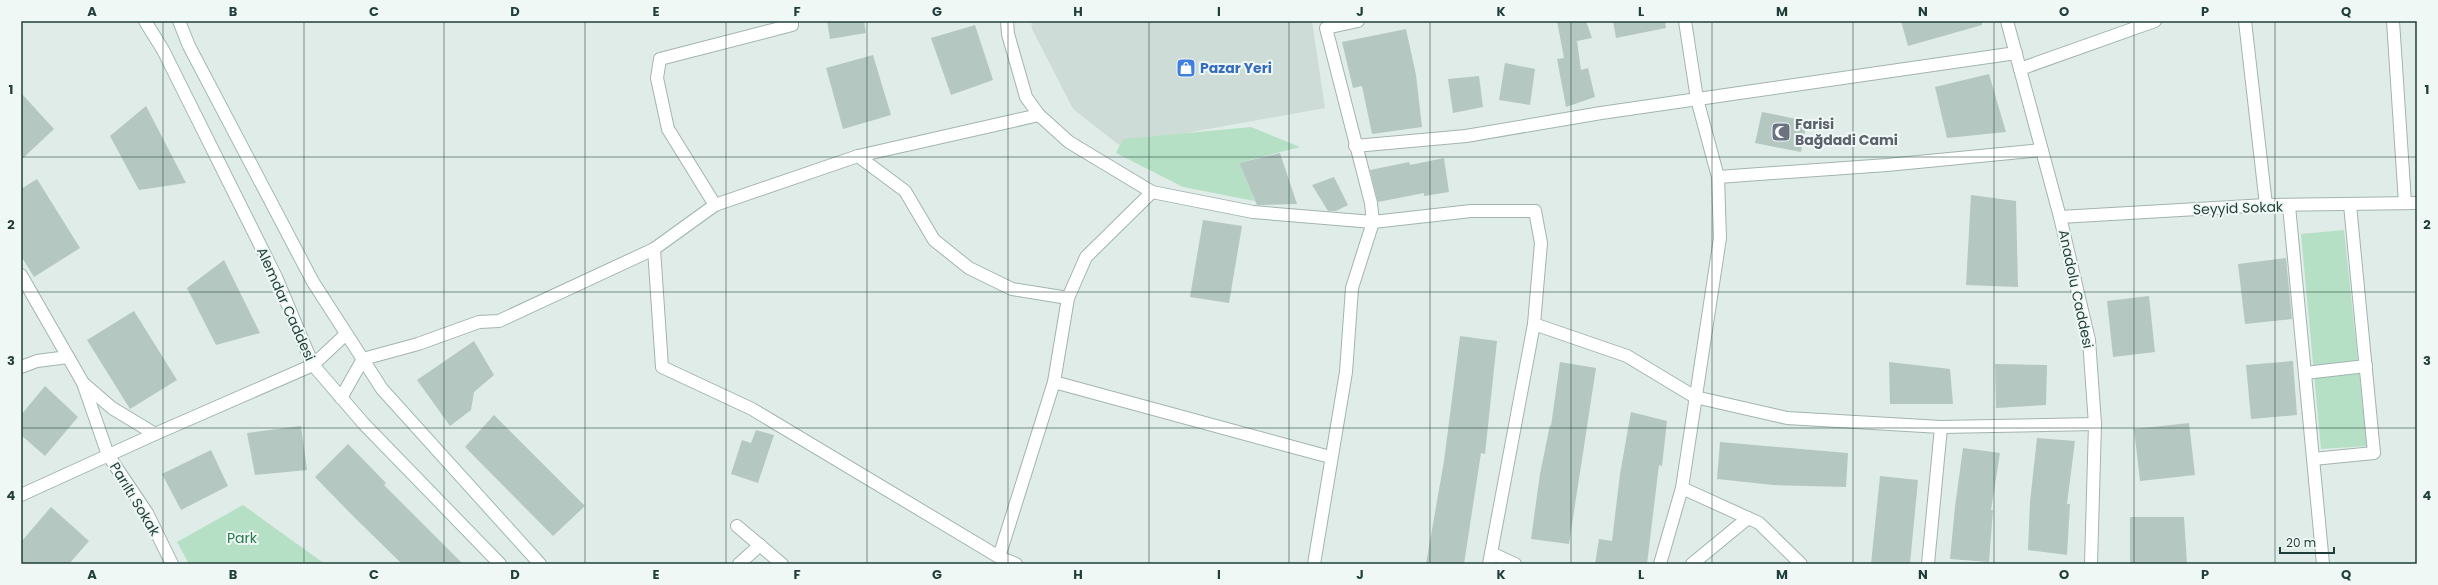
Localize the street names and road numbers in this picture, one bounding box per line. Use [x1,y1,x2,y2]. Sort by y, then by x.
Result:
street label: Seyyid Sokak [2192,196,2284,220]
street label: Anadolu Caddesi [2054,228,2098,350]
street label: Alemdar Caddesi [252,244,320,364]
street label: Parıltı Sokak [105,458,165,540]

